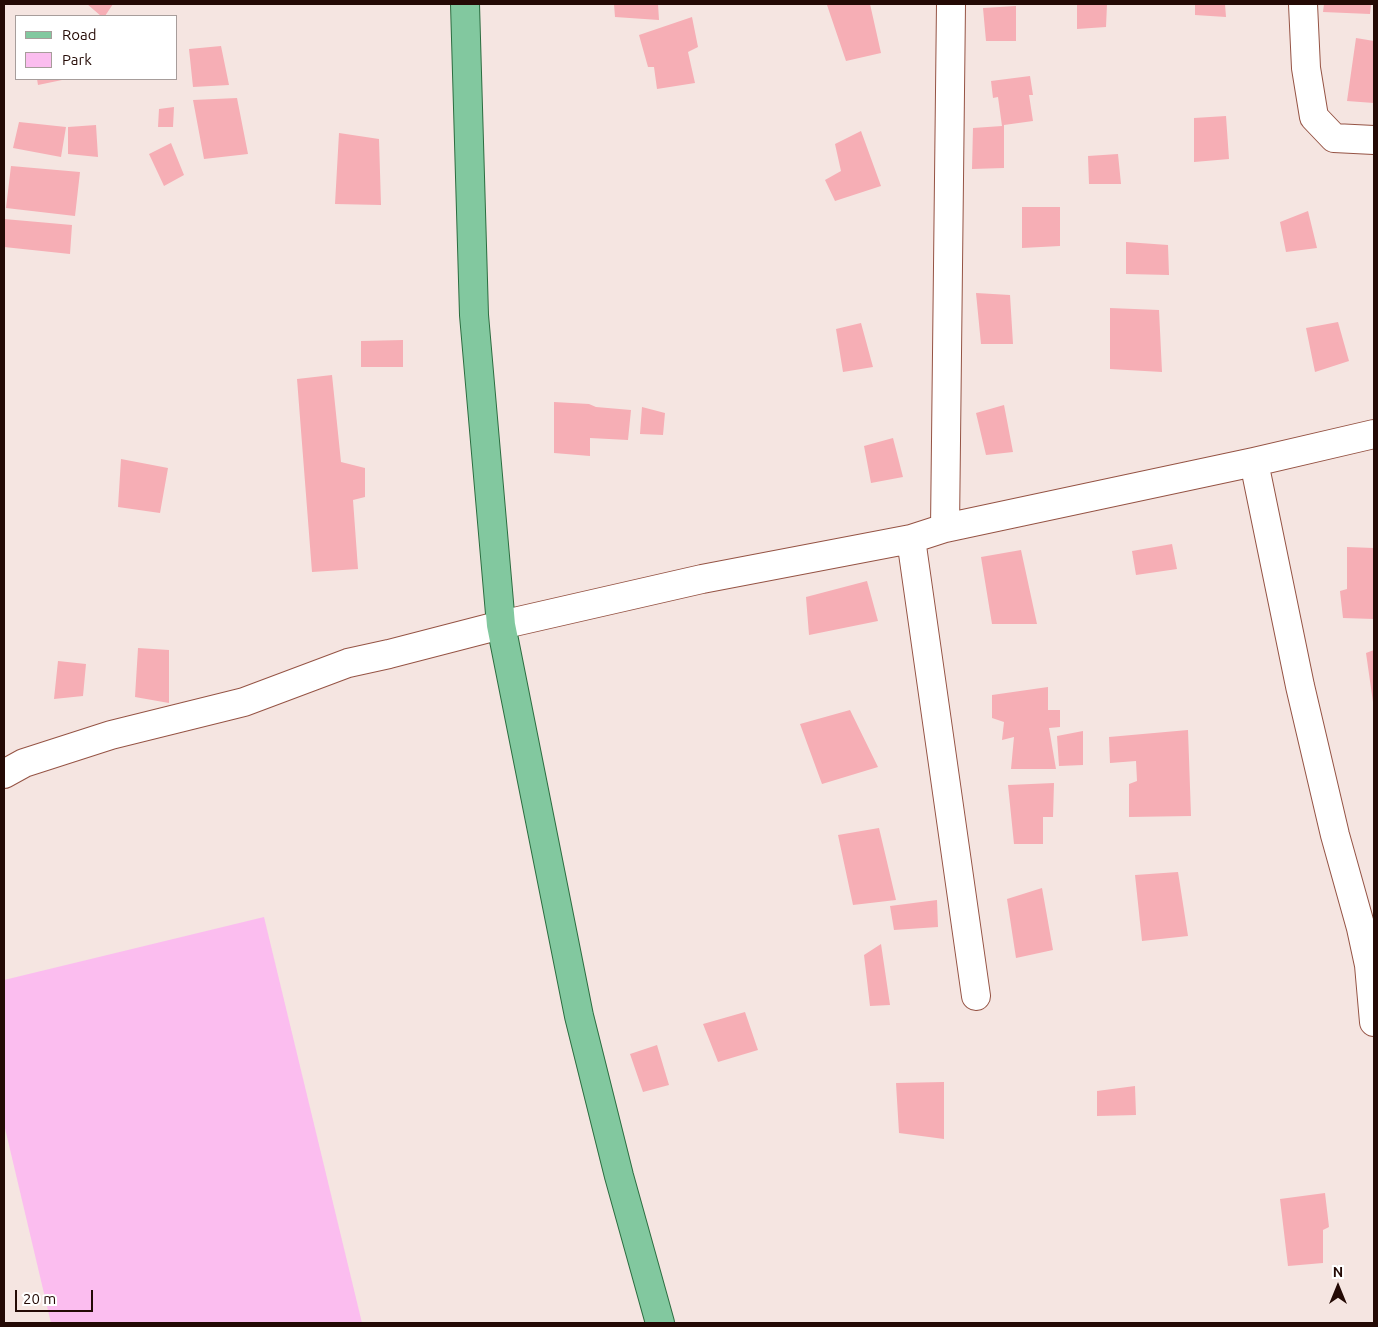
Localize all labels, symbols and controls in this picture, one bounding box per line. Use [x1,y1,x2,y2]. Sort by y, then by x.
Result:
legend [15,15,178,80]
text: Road [62,26,97,43]
text: Park [62,51,92,68]
north arrow [1313,1262,1363,1312]
text: N [1333,1264,1343,1280]
scale bar [18,1280,95,1312]
text: 20 m [23,1290,56,1307]

